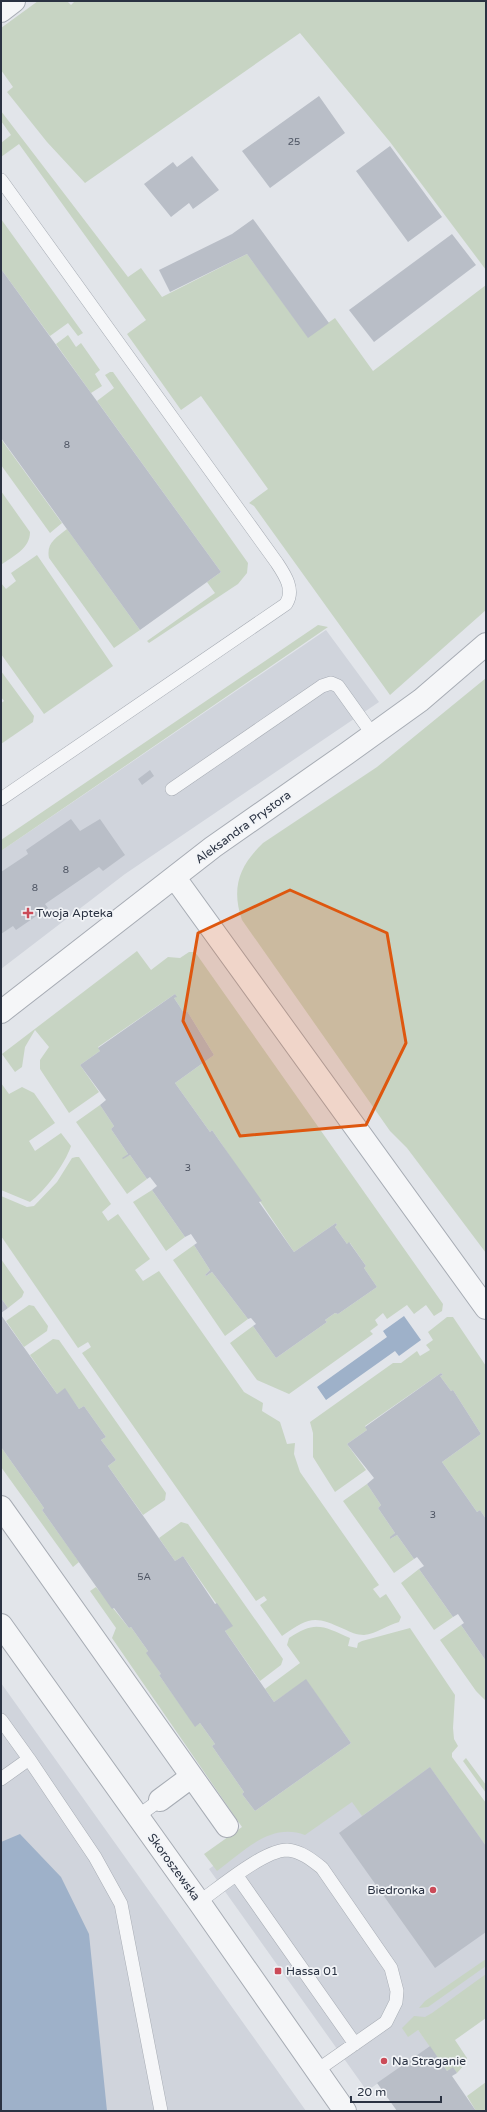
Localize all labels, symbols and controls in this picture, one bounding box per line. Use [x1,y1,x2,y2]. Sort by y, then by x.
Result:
house number: 25 [288,136,300,148]
house number: 8 [64,439,70,451]
street label: Aleksandra Prystora [192,788,294,866]
house number: 8 [63,864,69,876]
house number: 8 [32,882,38,894]
place label: Twoja Apteka [36,906,113,920]
marker: Twoja Apteka [23,908,33,918]
house number: 3 [185,1162,191,1174]
house number: 3 [430,1509,436,1521]
house number: 5A [137,1571,151,1583]
street label: Skoroszewska [145,1831,203,1903]
place label: Biedronka [367,1883,425,1897]
marker: Biedronka [428,1885,438,1895]
place label: Hassa 01 [286,1964,338,1978]
marker: Hassa 01 [273,1966,283,1976]
place label: Na Straganie [392,2054,466,2068]
marker: Na Straganie [379,2056,389,2066]
scale bar [351,2078,441,2104]
text: 20 m [357,2085,386,2099]

